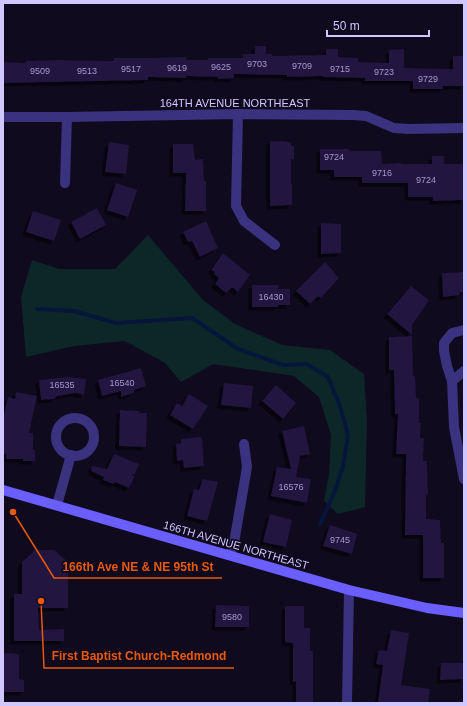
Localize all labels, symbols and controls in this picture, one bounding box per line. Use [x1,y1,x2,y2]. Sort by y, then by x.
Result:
scale bar [327,12,429,38]
text: 50 m [333,19,360,33]
house number: 9703 [247,59,267,69]
house number: 9709 [292,61,312,71]
house number: 9625 [211,62,231,72]
house number: 9619 [167,63,187,73]
house number: 9517 [121,64,141,74]
house number: 9715 [330,64,350,74]
house number: 9509 [30,66,50,76]
house number: 9513 [77,66,97,76]
house number: 9723 [374,67,394,77]
house number: 9729 [418,74,438,84]
street label: 164TH AVENUE NORTHEAST [160,97,311,109]
house number: 9724 [324,152,344,162]
house number: 9716 [372,168,392,178]
house number: 9724 [416,175,436,185]
house number: 16430 [258,292,284,302]
house number: 16540 [109,378,135,388]
house number: 16535 [49,380,75,390]
house number: 16576 [278,482,304,492]
street label: 166TH AVENUE NORTHEAST [162,518,310,572]
house number: 9745 [330,535,350,545]
callout: 166th Ave NE & NE 95th St [54,554,222,578]
text: 166th Ave NE & NE 95th St [62,560,214,574]
house number: 9580 [222,612,242,622]
callout: First Baptist Church-Redmond [44,644,234,668]
text: First Baptist Church-Redmond [52,649,226,663]

